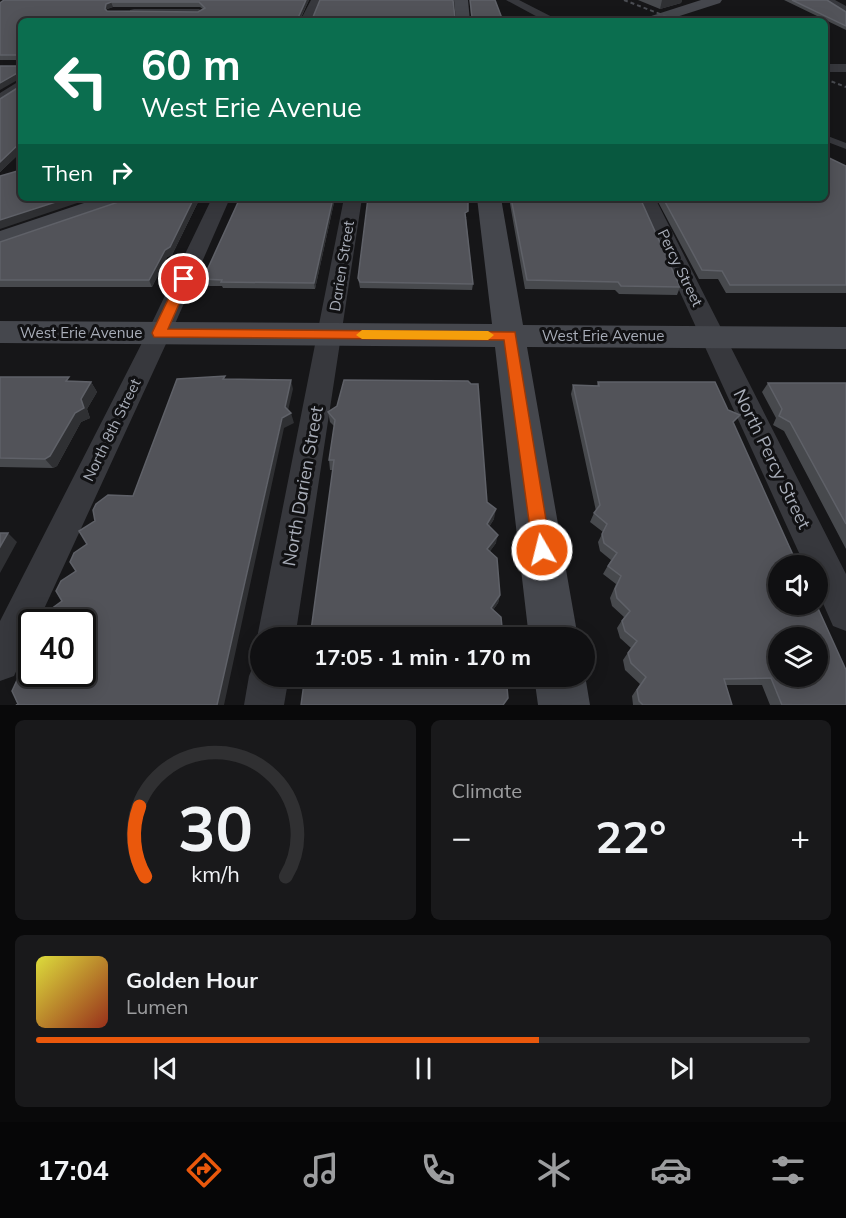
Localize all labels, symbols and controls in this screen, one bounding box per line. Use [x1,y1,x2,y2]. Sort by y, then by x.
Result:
text: 60 m [141,38,241,91]
icon: left [42,42,120,120]
text: West Erie Avenue [141,90,362,124]
icon: right [105,156,138,189]
text: Then [42,159,93,187]
street label: Darien Street [325,219,358,313]
street label: Percy Street [654,226,707,310]
pin [158,253,209,304]
icon: arrive [167,262,200,295]
street label: West Erie Avenue [20,323,142,342]
street label: West Erie Avenue [542,326,664,345]
street label: North 8th Street [78,375,145,484]
street label: North Percy Street [729,385,816,533]
street label: North Darien Street [277,404,328,568]
position arrow [510,518,574,582]
map controls [768,555,828,687]
button: sound [768,555,828,615]
speed limit sign: 40 [18,609,96,687]
button: layers [768,627,828,687]
text: 17:05 · 1 min · 170 m [314,643,531,671]
text: Climate [452,778,522,803]
text: 30 [178,788,253,867]
text: 22° [595,808,666,864]
text: − [452,816,471,857]
text: + [790,816,810,857]
text: km/h [191,860,239,887]
text: Golden Hour [126,966,258,994]
text: Lumen [126,994,188,1019]
icon: previous [149,1052,182,1085]
icon: pause [407,1052,440,1085]
icon: next [665,1052,698,1085]
icon: directions [183,1149,225,1191]
icon: music [300,1149,342,1191]
icon: phone [417,1149,459,1191]
icon: climate [533,1149,575,1191]
icon: car [650,1149,692,1191]
icon: filters [767,1149,809,1191]
text: 17:04 [37,1153,109,1187]

